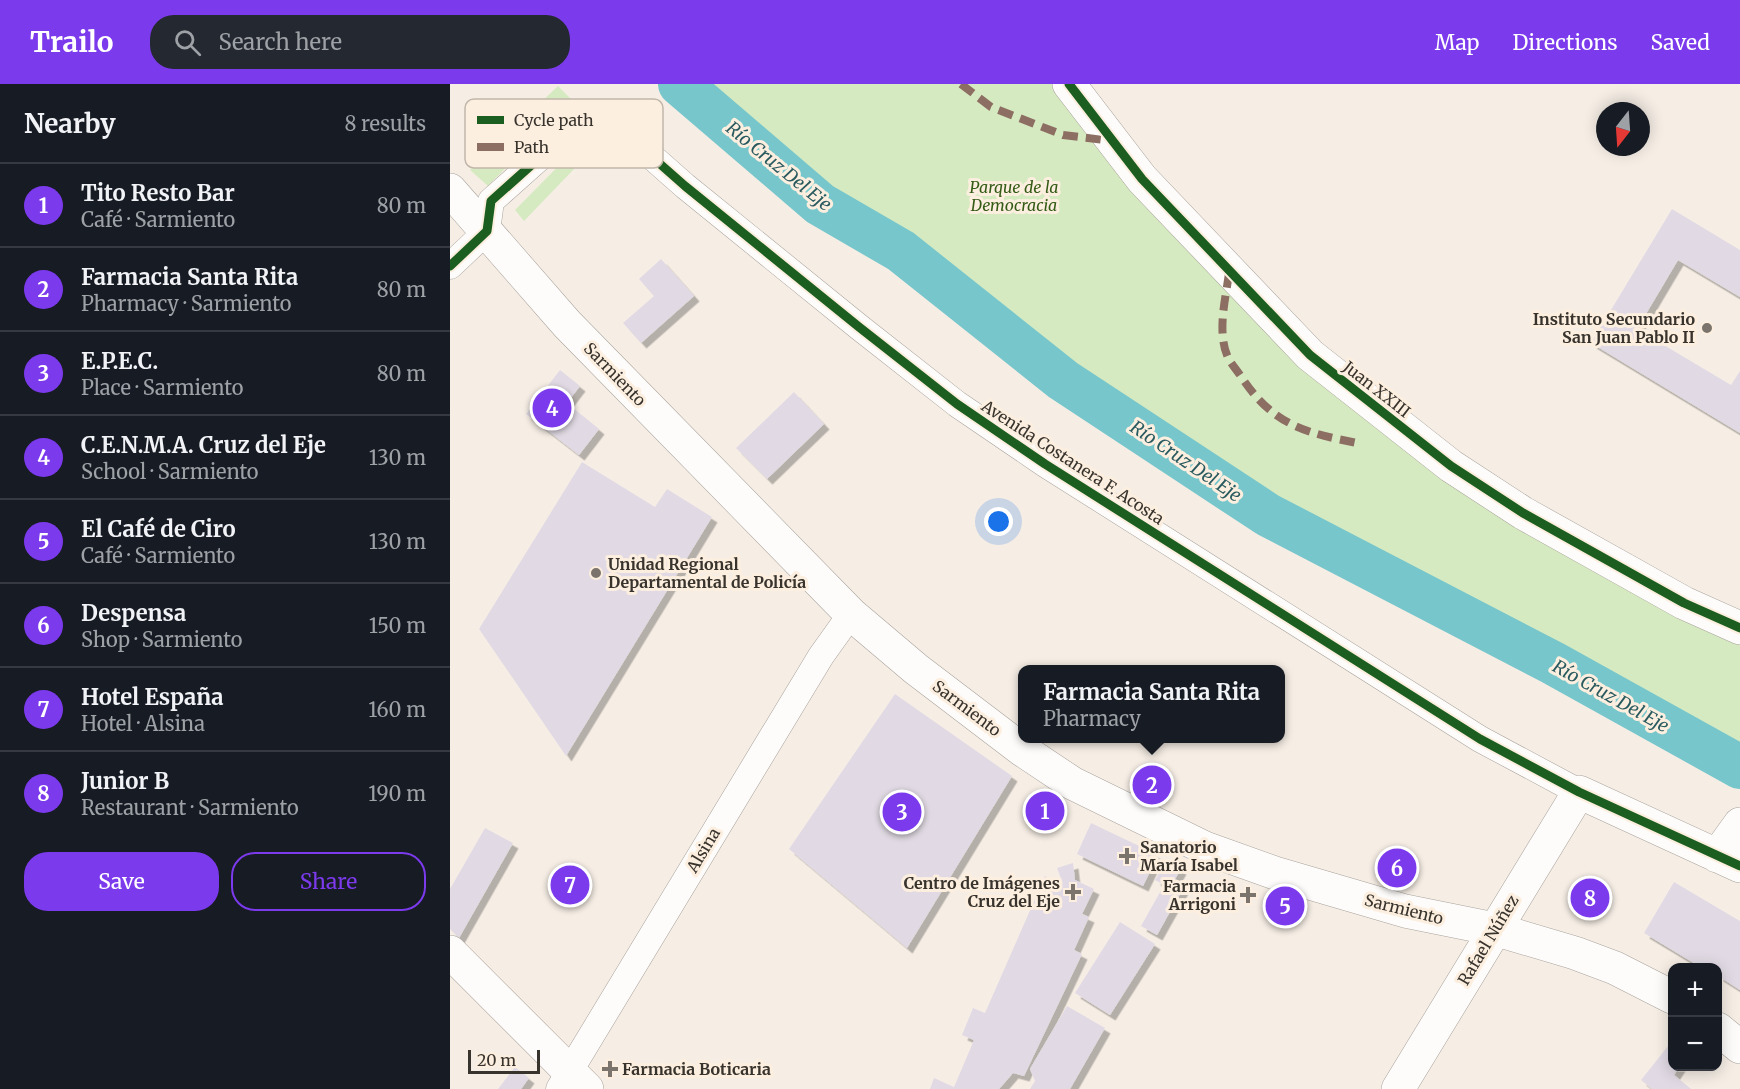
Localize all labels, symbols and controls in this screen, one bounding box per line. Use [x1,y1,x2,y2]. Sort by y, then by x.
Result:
search box [150,15,570,69]
text: Trailo [30,24,114,60]
icon: search [171,26,204,59]
text: Search here [219,28,342,56]
text: Map [1435,29,1479,56]
text: Directions [1512,29,1617,56]
text: Saved [1650,29,1710,56]
legend [465,99,663,168]
north arrow [1596,102,1650,156]
text: Nearby [24,107,116,140]
text: Cycle path [514,110,594,130]
text: 8 results [344,111,426,136]
water label: Río Cruz Del Eje [722,116,836,216]
text: Path [514,137,550,157]
park label: Parque de la Democracia [969,177,1059,215]
text: Tito Resto Bar [81,179,235,207]
text: 1 [39,193,48,218]
text: 80 m [377,193,426,218]
text: Café · Sarmiento [81,207,235,232]
text: Farmacia Santa Rita [81,263,298,291]
text: 2 [38,277,49,302]
text: 80 m [377,277,426,302]
text: Pharmacy · Sarmiento [81,291,291,316]
place label: Instituto Secundario San Juan Pablo II [1533,309,1695,347]
marker: Instituto Secundario San Juan Pablo II [1700,321,1714,335]
street label: Sarmiento [580,338,650,410]
text: E.P.E.C. [81,347,158,375]
street label: Juan XXIII [1339,356,1415,421]
text: 3 [38,361,49,386]
text: 80 m [377,361,426,386]
text: Place · Sarmiento [81,375,243,400]
pin: 4 [532,386,572,430]
street label: Avenida Costanera F. Acosta [977,395,1168,529]
water label: Río Cruz Del Eje [1126,415,1246,507]
text: C.E.N.M.A. Cruz del Eje [81,431,326,459]
text: 4 [37,445,50,470]
text: 130 m [369,445,426,470]
text: School · Sarmiento [81,459,259,484]
your location [984,507,1013,536]
text: El Café de Ciro [81,515,236,543]
text: 5 [38,529,49,554]
text: 130 m [369,529,426,554]
text: Café · Sarmiento [81,543,235,568]
place label: Unidad Regional Departamental de Policía [608,554,806,592]
marker: Unidad Regional Departamental de Policía [589,566,603,580]
text: Despensa [81,599,186,627]
text: 6 [37,613,50,638]
text: 150 m [369,613,426,638]
text: Shop · Sarmiento [81,627,242,652]
water label: Río Cruz Del Eje [1549,655,1673,737]
popup [1018,665,1285,743]
street label: Sarmiento [929,676,1005,740]
text: Farmacia Santa Rita [1043,678,1260,706]
text: Hotel España [81,683,224,711]
text: 7 [38,697,50,722]
text: 160 m [368,697,426,722]
text: Pharmacy [1043,706,1141,731]
text: Hotel · Alsina [81,711,205,736]
pin: 2 [1132,762,1172,808]
text: Junior B [81,767,169,795]
text: 8 [37,781,50,806]
text: 190 m [368,781,426,806]
pin: 1 [1026,788,1064,834]
pin: 3 [882,790,922,834]
text: Restaurant · Sarmiento [81,795,299,820]
street label: Alsina [681,824,724,877]
place label: Sanatorio María Isabel [1140,837,1238,875]
pin: 6 [1378,846,1416,890]
marker: Sanatorio María Isabel [1118,847,1136,865]
button: Save [24,852,219,911]
button: Share [231,852,426,911]
pin: 7 [550,862,590,908]
place label: Centro de Imágenes Cruz del Eje [904,873,1060,911]
place label: Farmacia Arrigoni [1163,876,1237,914]
pin: 8 [1570,876,1610,920]
marker: Centro de Imágenes Cruz del Eje [1064,883,1082,901]
pin: 5 [1266,884,1304,928]
marker: Farmacia Arrigoni [1241,888,1255,902]
street label: Sarmiento [1363,890,1445,928]
street label: Rafael Núñez [1453,891,1523,989]
map controls [1668,963,1722,1071]
button: + [1668,963,1722,1017]
button: − [1668,1017,1722,1071]
scale bar [468,1047,540,1074]
text: 20 m [477,1050,516,1070]
place label: Farmacia Boticaria [622,1059,771,1079]
marker: Farmacia Boticaria [603,1062,617,1076]

